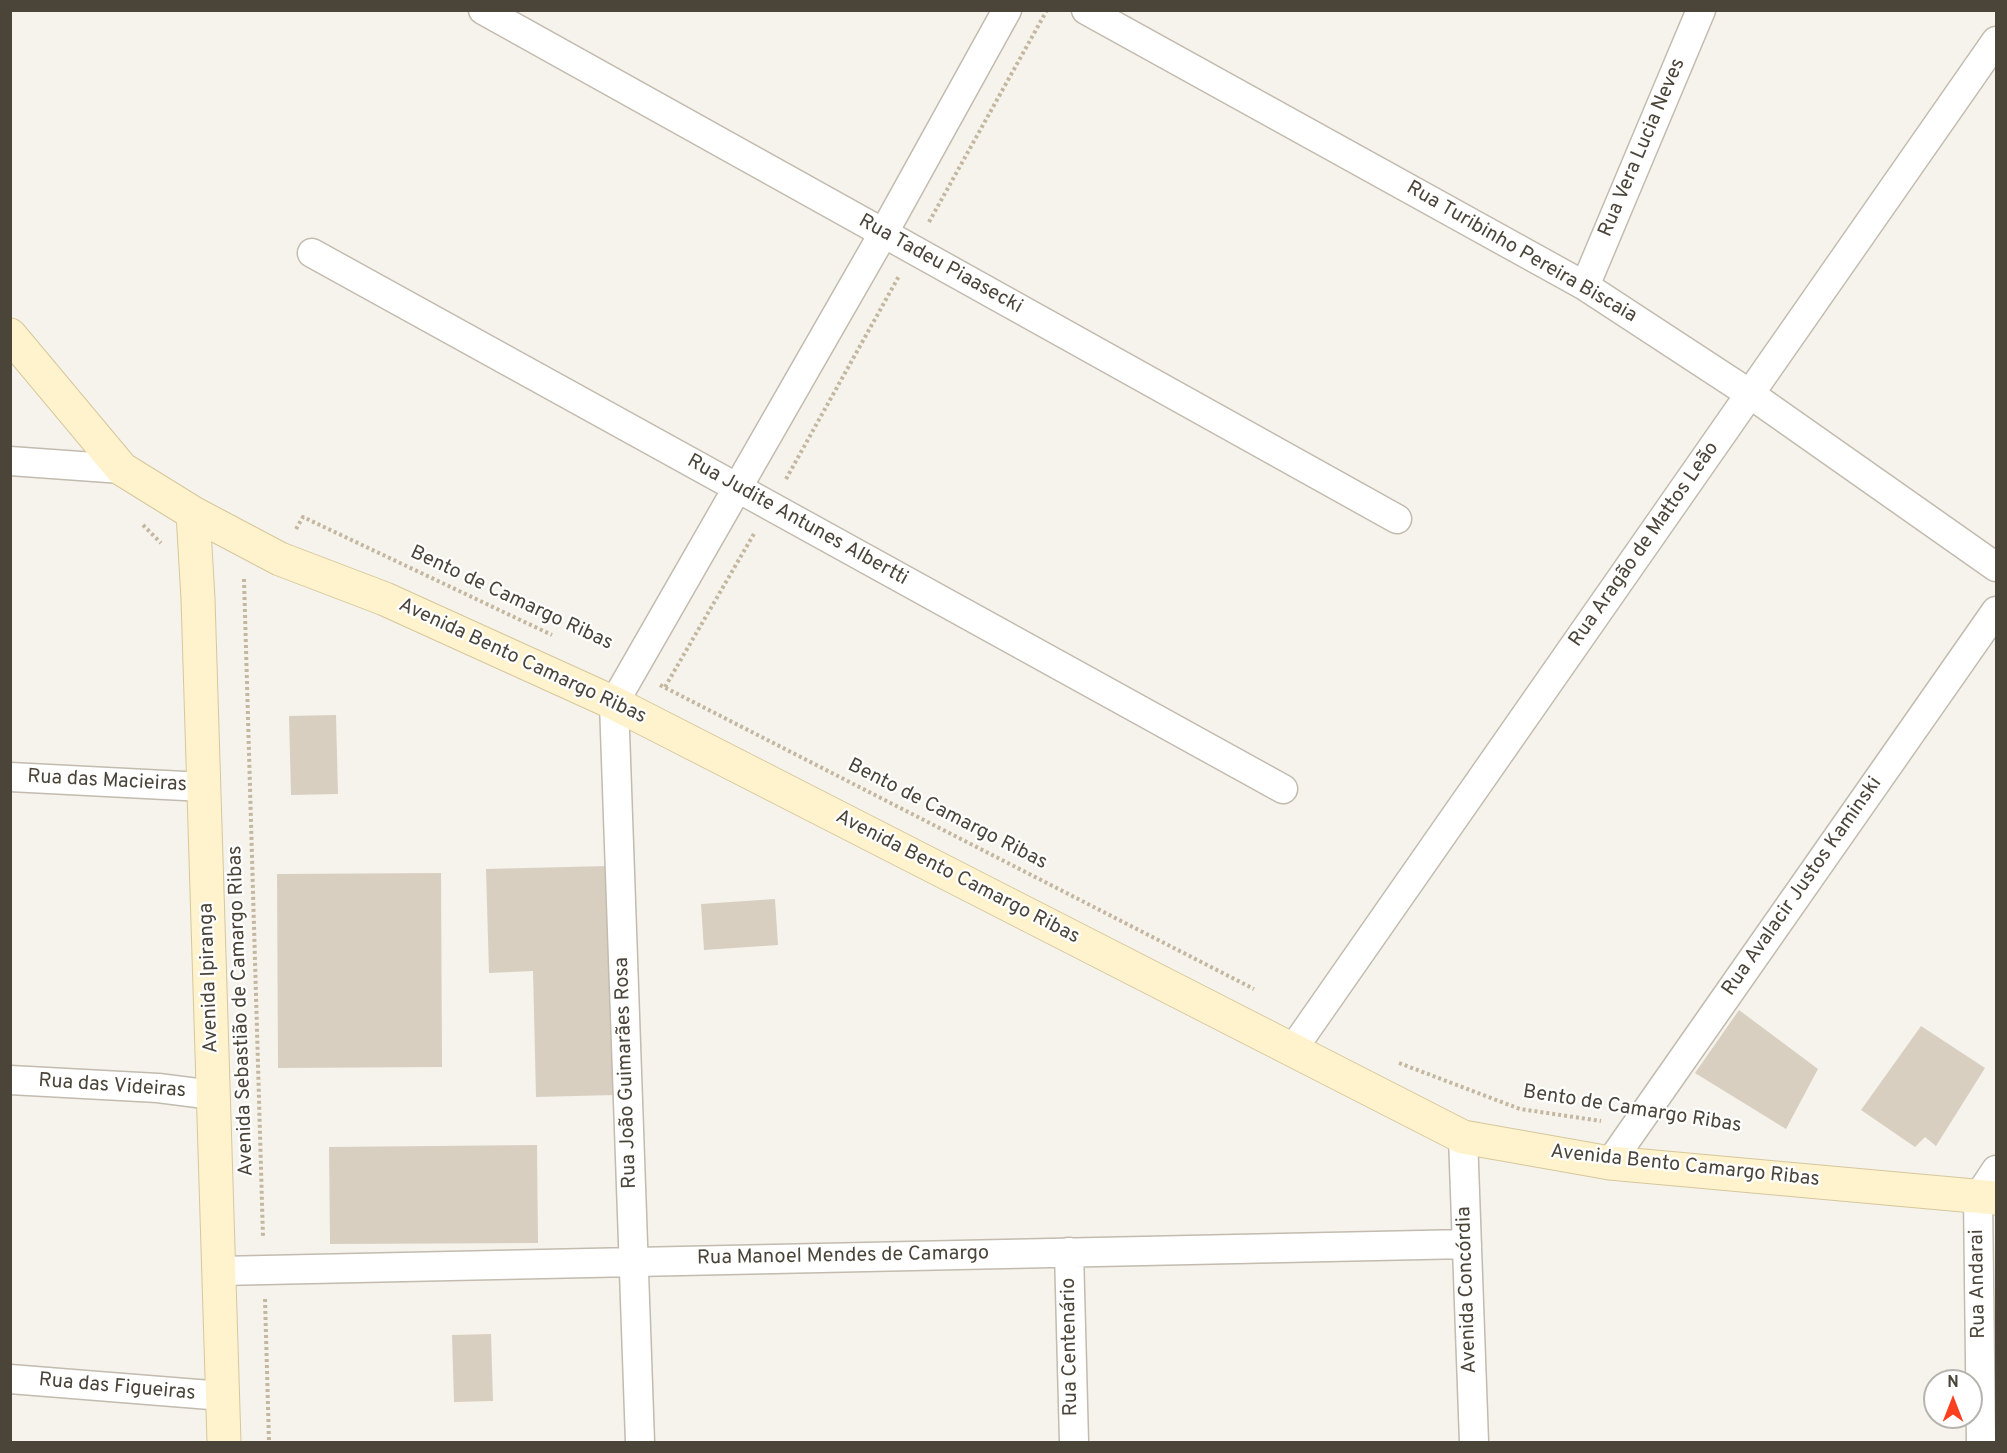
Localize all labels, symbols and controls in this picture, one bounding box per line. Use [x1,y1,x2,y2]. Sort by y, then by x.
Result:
street label: Rua Vera Lucia Neves [1595,55,1691,241]
street label: Rua Turibinho Pereira Biscaia [1401,177,1641,329]
street label: Rua Tadeu Piaasecki [854,210,1026,320]
street label: Rua Aragão de Mattos Leão [1565,438,1725,652]
street label: Rua Judite Antunes Albertti [682,450,912,592]
street label: Bento de Camargo Ribas [406,541,616,657]
street label: Avenida Bento Camargo Ribas [394,594,650,730]
street label: Bento de Camargo Ribas [843,754,1051,876]
street label: Rua das Macieiras [27,766,187,798]
street label: Rua Avalacir Justos Kaminski [1718,773,1888,1001]
street label: Avenida Bento Camargo Ribas [831,806,1083,950]
street label: Avenida Sebastião de Camargo Ribas [224,845,260,1177]
street label: Avenida Ipiranga [195,903,225,1053]
street label: Rua João Guimarães Rosa [611,957,643,1189]
street label: Rua das Videiras [37,1070,187,1104]
street label: Bento de Camargo Ribas [1521,1081,1743,1139]
street label: Avenida Bento Camargo Ribas [1549,1141,1821,1193]
street label: Avenida Concórdia [1453,1206,1483,1374]
street label: Rua Andarai [1966,1229,1992,1339]
street label: Rua Manoel Mendes de Camargo [697,1242,989,1272]
street label: Rua Centenário [1058,1278,1084,1416]
street label: Rua das Figueiras [38,1369,196,1407]
north arrow [1923,1369,1983,1429]
text: N [1947,1373,1959,1393]

